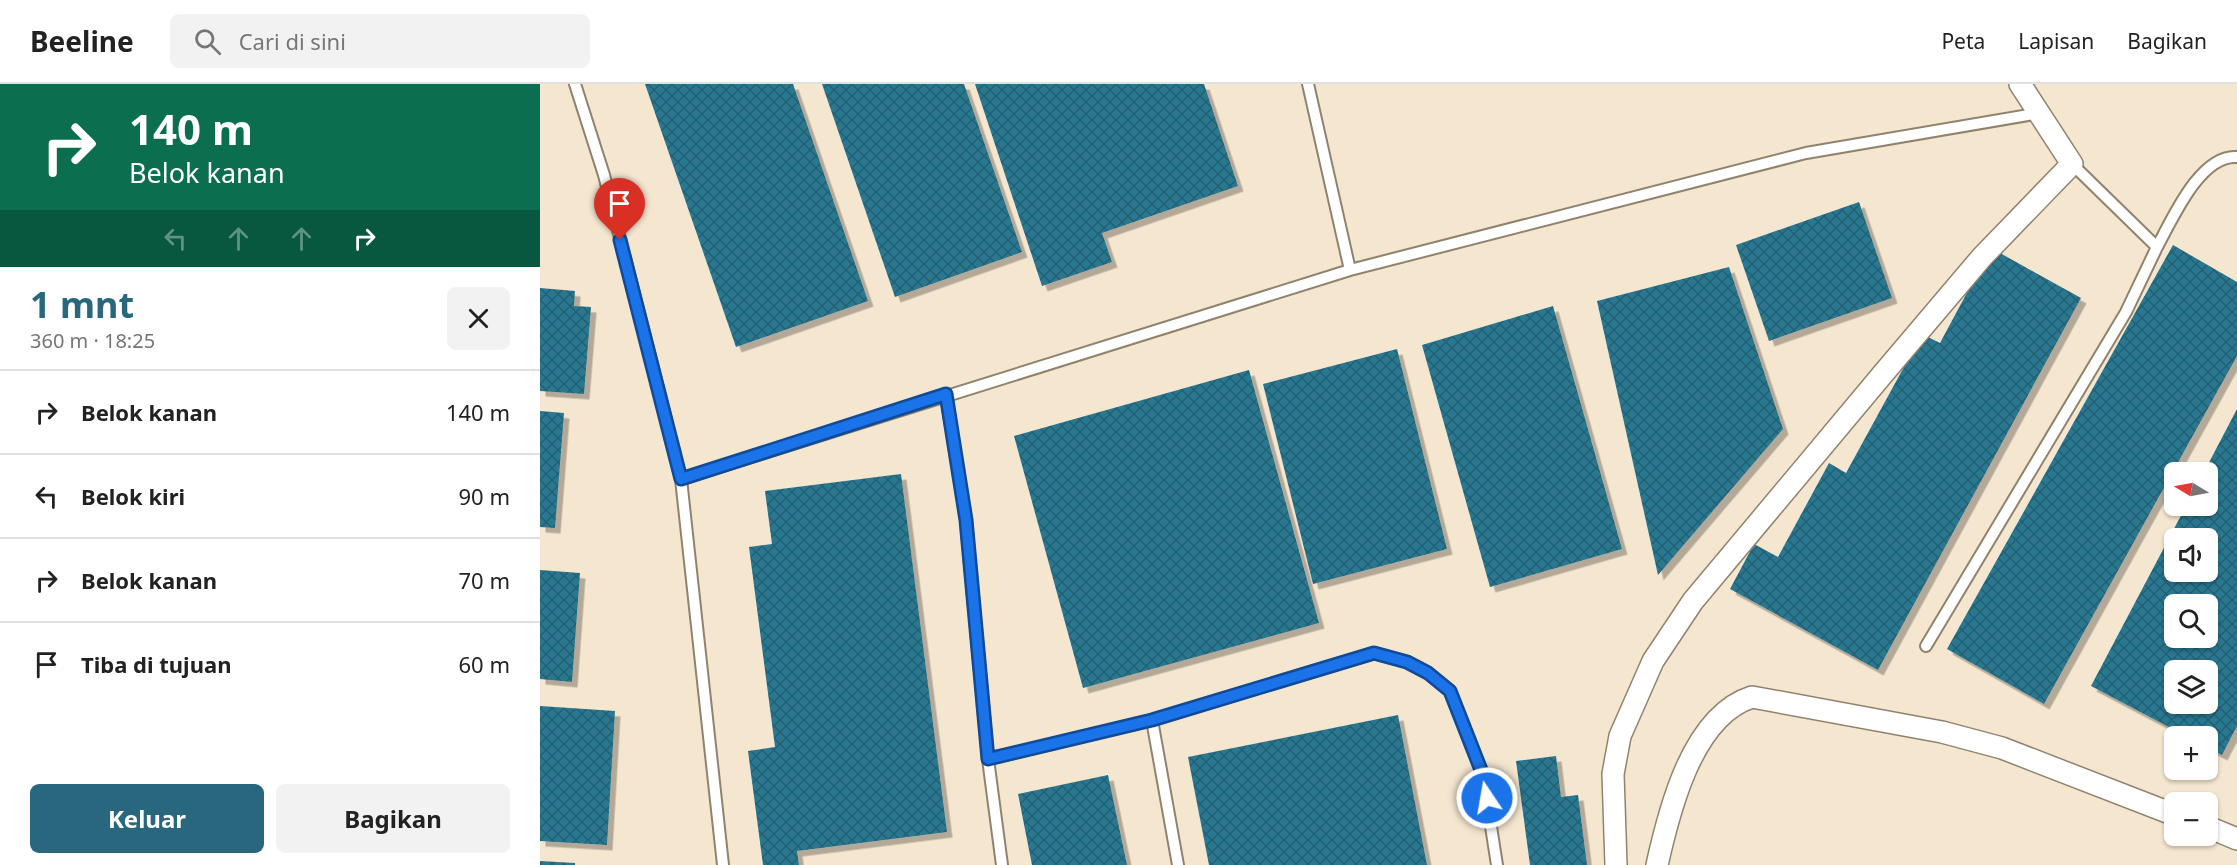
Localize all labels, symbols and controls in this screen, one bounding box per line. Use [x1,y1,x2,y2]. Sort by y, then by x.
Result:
search box [170,14,590,68]
text: Beeline [30,22,134,60]
icon: search [191,25,224,58]
text: Cari di sini [239,26,346,56]
text: Peta [1941,27,1985,55]
text: Lapisan [2018,27,2094,55]
text: Bagikan [2127,27,2207,55]
text: 140 m [129,100,253,157]
icon: right [30,108,108,186]
text: Belok kanan [129,154,285,191]
pin [594,178,645,240]
icon: arrive [603,187,636,220]
icon: left [159,222,192,255]
icon: ahead [222,222,255,255]
icon: ahead [285,222,318,255]
icon: right [348,222,381,255]
text: 1 mnt [30,280,134,329]
button: close [447,287,510,350]
text: 360 m · 18:25 [30,327,155,354]
icon: right [30,396,63,429]
text: Belok kanan [81,397,217,427]
text: 140 m [446,397,510,427]
north arrow [2164,462,2218,516]
map controls [2164,462,2218,846]
icon: left [30,480,63,513]
text: Belok kiri [81,481,185,511]
text: 90 m [459,481,510,511]
button: sound [2164,528,2218,582]
icon: right [30,564,63,597]
text: Belok kanan [81,565,217,595]
text: 70 m [459,565,510,595]
button: search [2164,594,2218,648]
icon: arrive [30,648,63,681]
text: Tiba di tujuan [81,649,231,679]
text: 60 m [459,649,510,679]
button: layers [2164,660,2218,714]
button: + [2164,726,2218,780]
position arrow [1455,766,1519,830]
button: Keluar [30,784,264,853]
button: Bagikan [276,784,510,853]
button: − [2164,792,2218,846]

